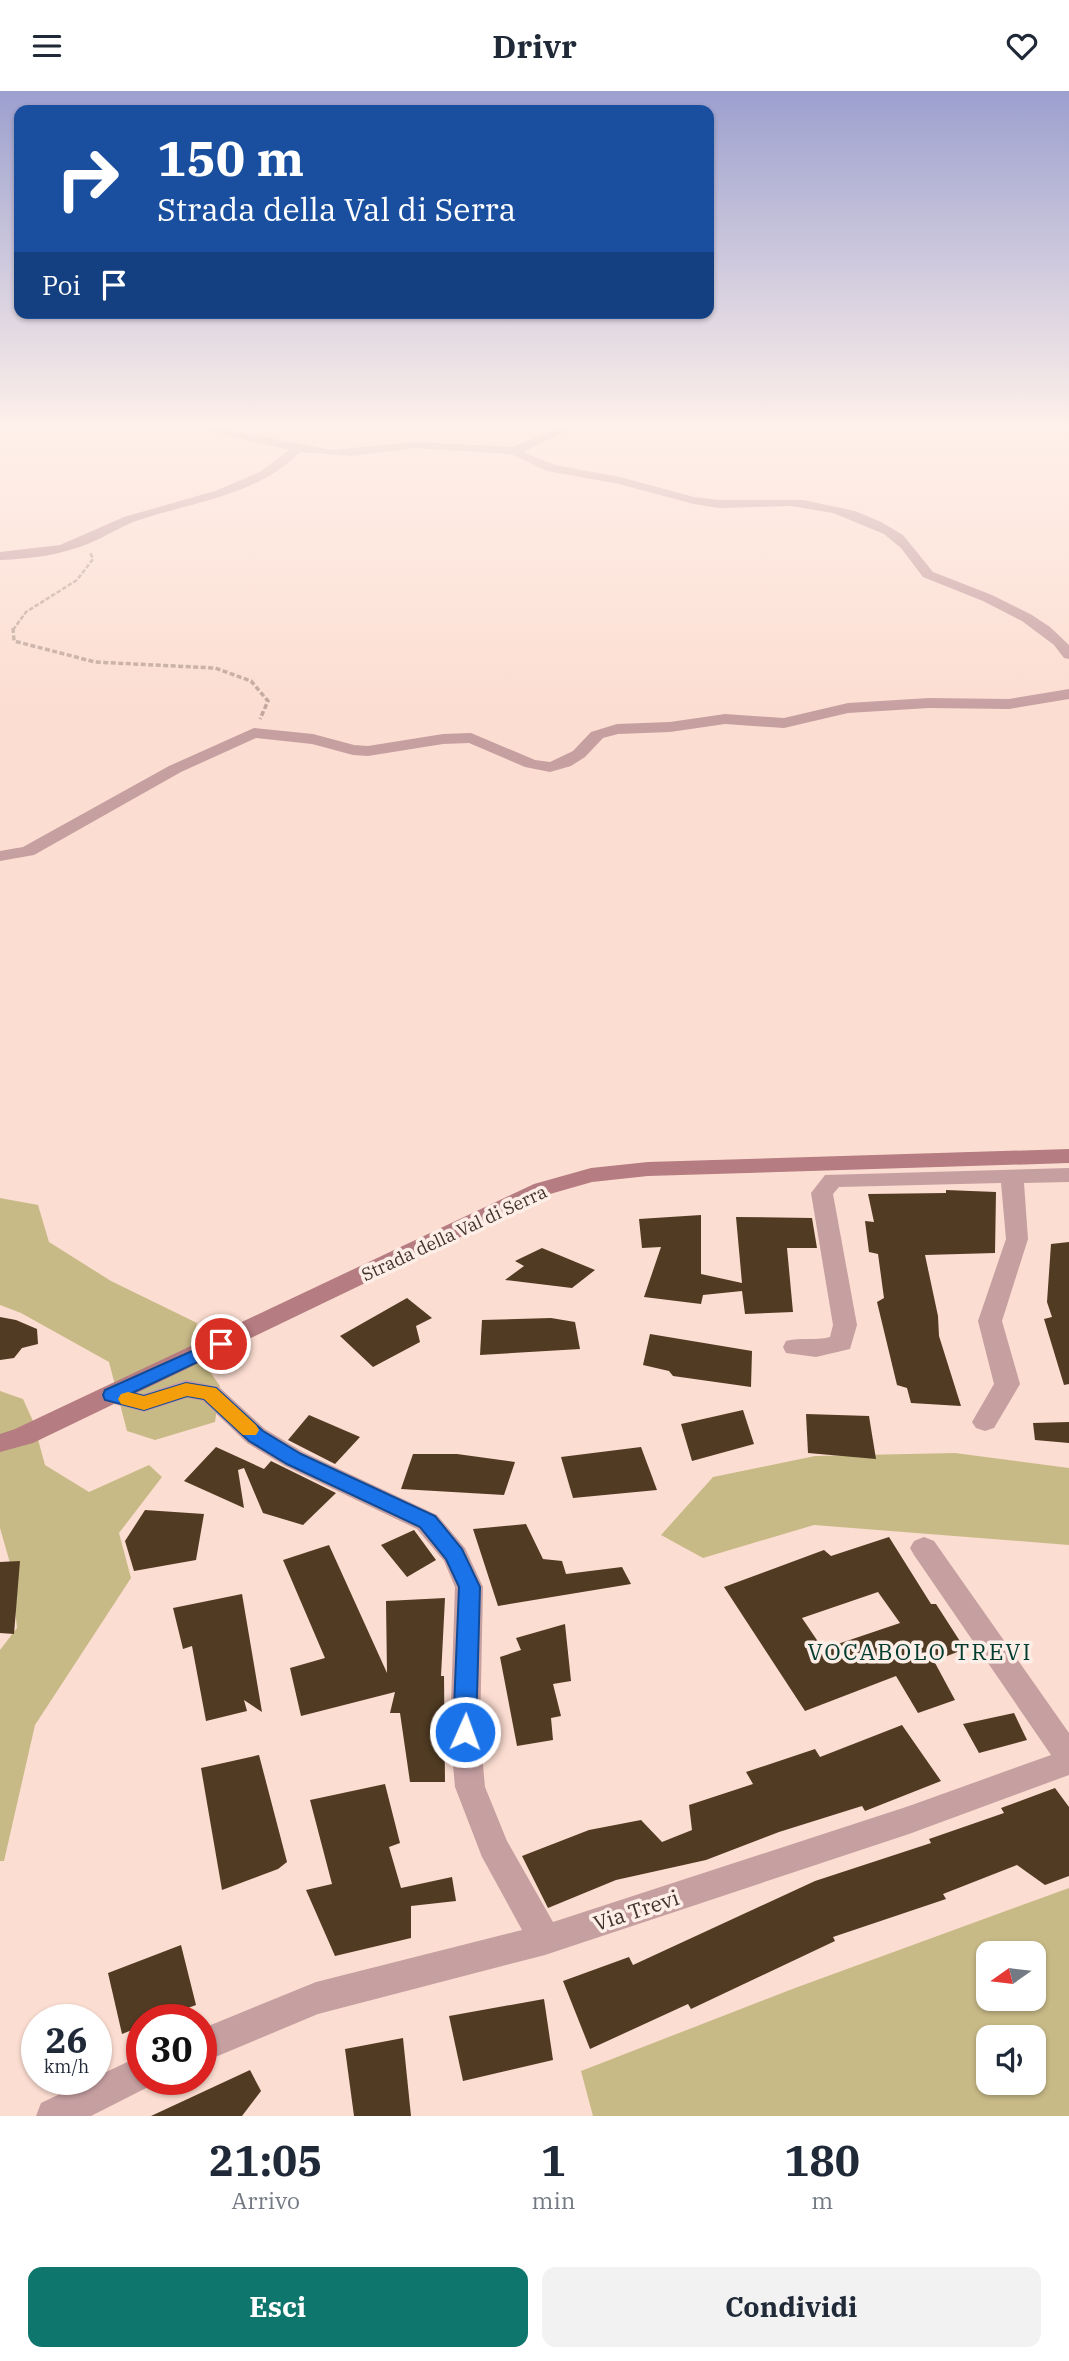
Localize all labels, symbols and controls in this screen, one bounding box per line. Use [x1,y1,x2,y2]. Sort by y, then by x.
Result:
text: Drivr [492,25,577,67]
icon: menu [28,27,66,65]
icon: heart [1003,27,1041,65]
text: 150 m [157,126,304,189]
icon: right [42,133,133,224]
text: Strada della Val di Serra [157,188,516,230]
icon: arrive [95,266,133,304]
text: Poi [42,268,81,302]
street label: Strada della Val di Serra [358,1180,551,1286]
pin [191,1314,251,1374]
icon: arrive [202,1325,240,1363]
district label: VOCABOLO TREVI [807,1636,1033,1666]
position arrow [428,1695,502,1769]
street label: Via Trevi [590,1883,682,1937]
north arrow [976,1941,1046,2011]
map controls [976,1941,1046,2095]
speed limit sign: 30 [126,2004,217,2095]
text: 26 [45,2017,88,2063]
button: sound [976,2025,1046,2095]
text: km/h [44,2055,89,2078]
text: 21:05 [209,2133,323,2188]
text: 1 [541,2133,566,2188]
text: 180 [784,2133,860,2188]
text: Arrivo [232,2185,300,2215]
text: min [532,2185,575,2215]
text: m [811,2185,833,2215]
button: Esci [28,2267,528,2347]
button: Condividi [542,2267,1041,2347]

